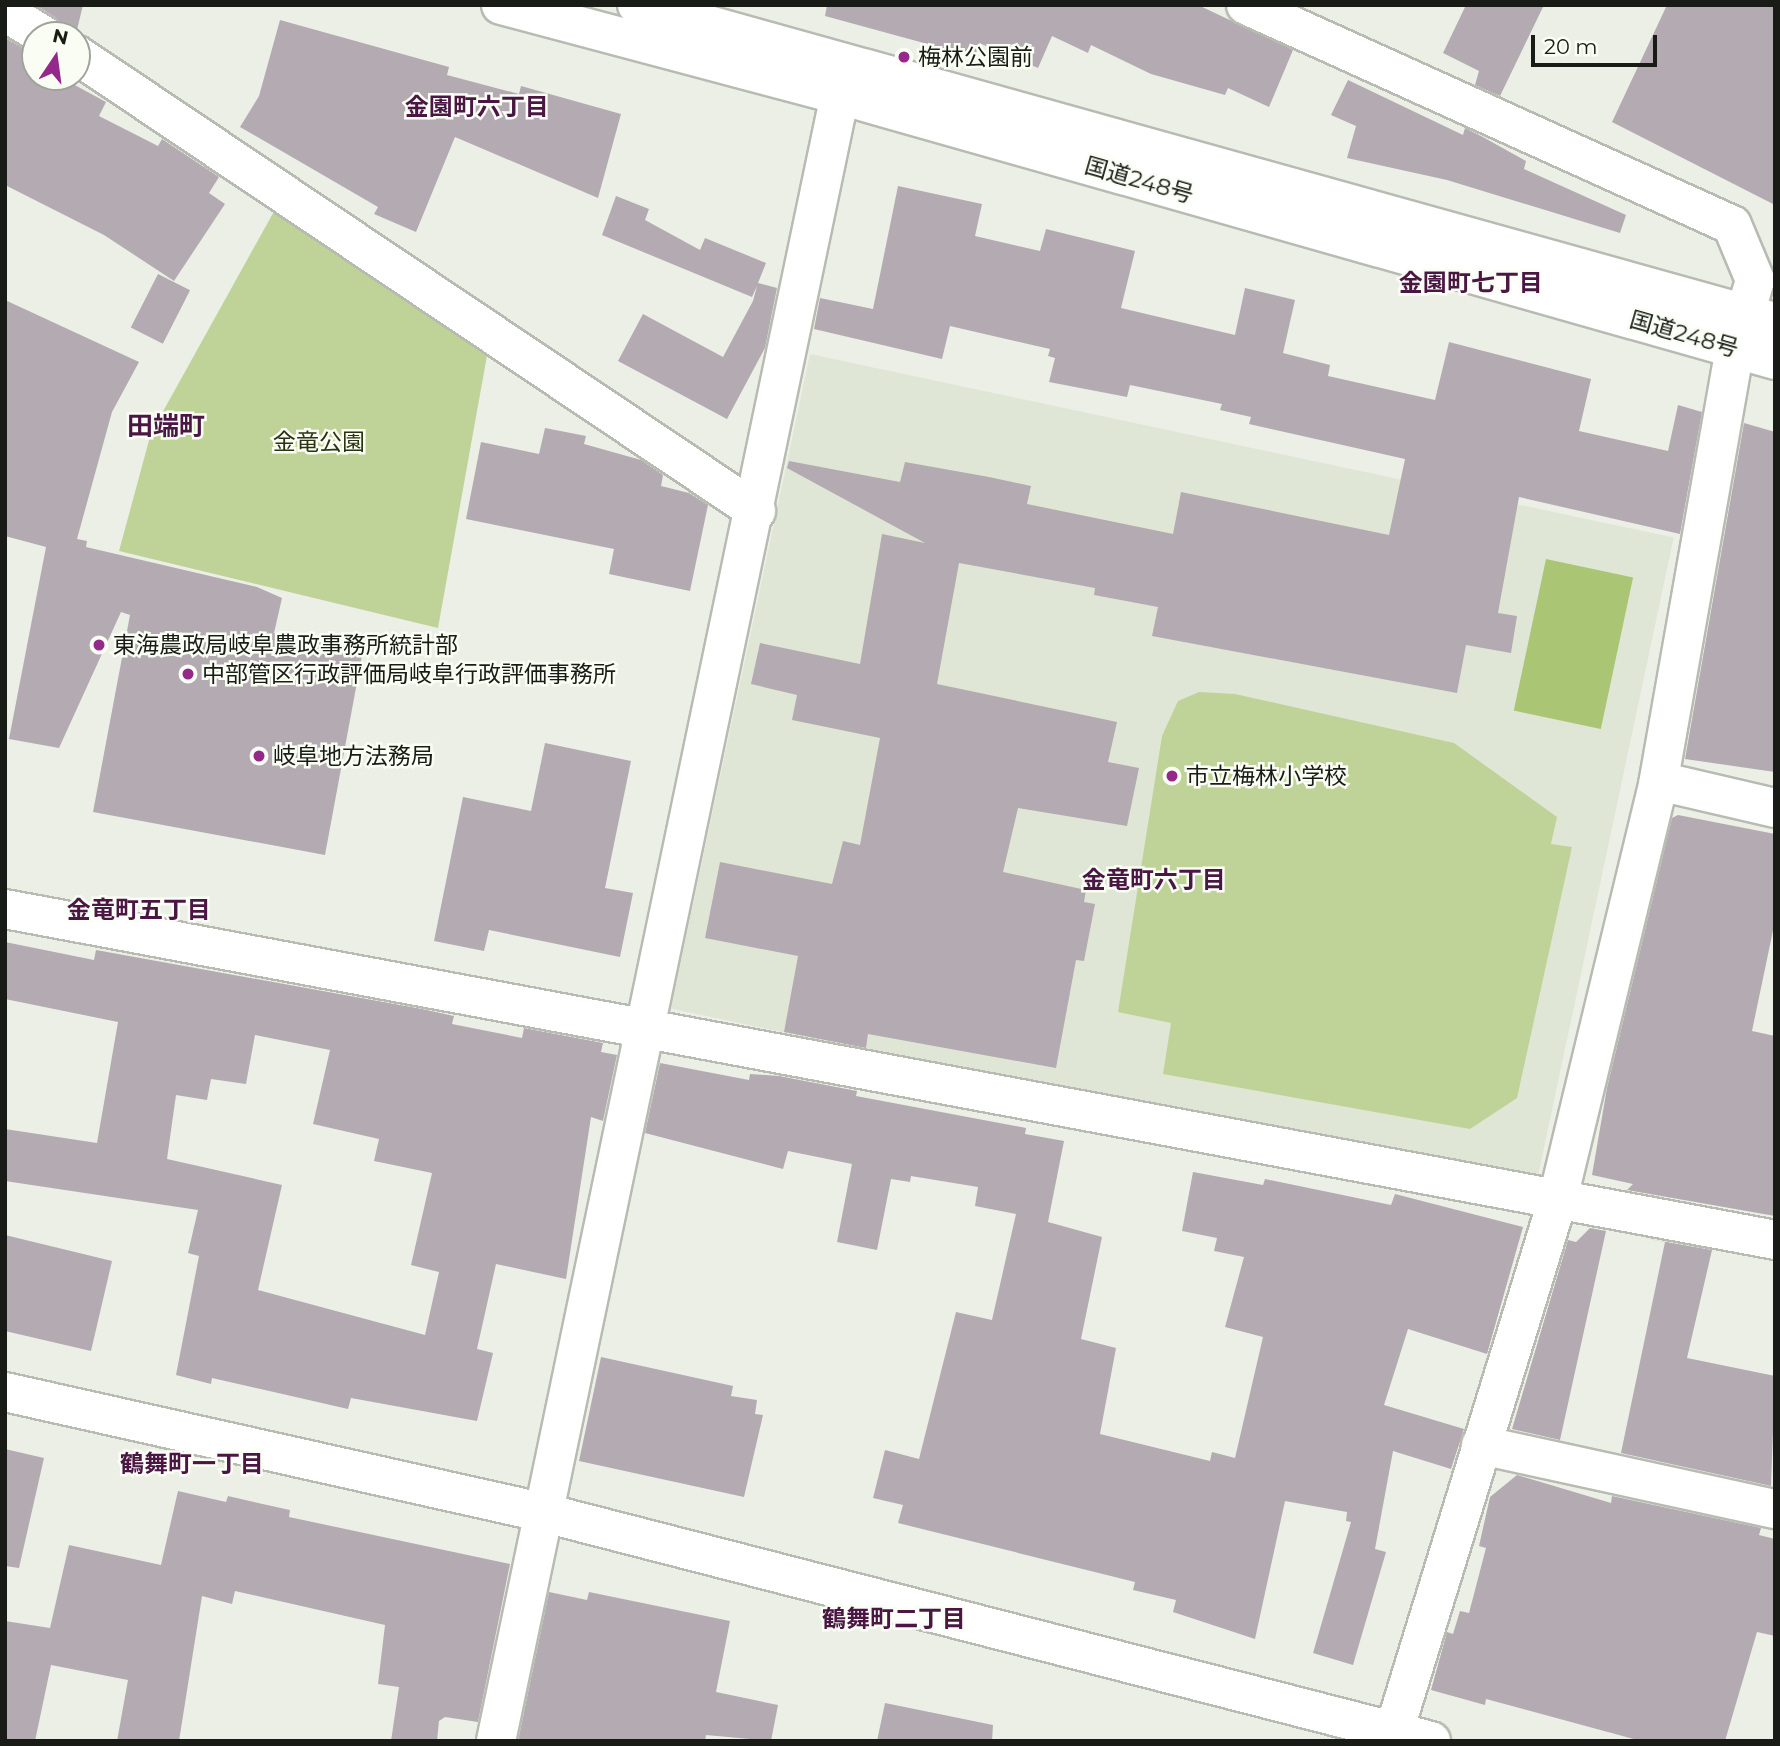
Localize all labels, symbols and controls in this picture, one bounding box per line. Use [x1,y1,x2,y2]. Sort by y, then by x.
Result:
north arrow [21,21,91,91]
scale bar [1535,21,1661,65]
text: N [50,24,70,50]
text: 20 m [1544,34,1598,59]
place label: 梅林公園前 [918,43,1033,71]
marker: 梅林公園前 [896,49,912,65]
district label: 金園町六丁目 [405,93,549,121]
street label: 国道248号 [1082,151,1196,209]
district label: 金園町七丁目 [1399,269,1543,297]
street label: 国道248号 [1627,305,1741,363]
district label: 田端町 [127,411,205,443]
park label: 金竜公園 [273,428,365,456]
place label: 東海農政局岐阜農政事務所統計部 [113,631,458,659]
marker: 東海農政局岐阜農政事務所統計部 [91,637,107,653]
place label: 中部管区行政評価局岐阜行政評価事務所 [202,660,616,688]
marker: 中部管区行政評価局岐阜行政評価事務所 [180,666,196,682]
place label: 岐阜地方法務局 [273,742,434,770]
marker: 岐阜地方法務局 [251,748,267,764]
place label: 市立梅林小学校 [1186,762,1347,790]
marker: 市立梅林小学校 [1164,768,1180,784]
district label: 金竜町六丁目 [1082,866,1226,894]
district label: 金竜町五丁目 [67,896,211,924]
district label: 鶴舞町一丁目 [120,1450,264,1478]
district label: 鶴舞町二丁目 [822,1605,966,1633]

